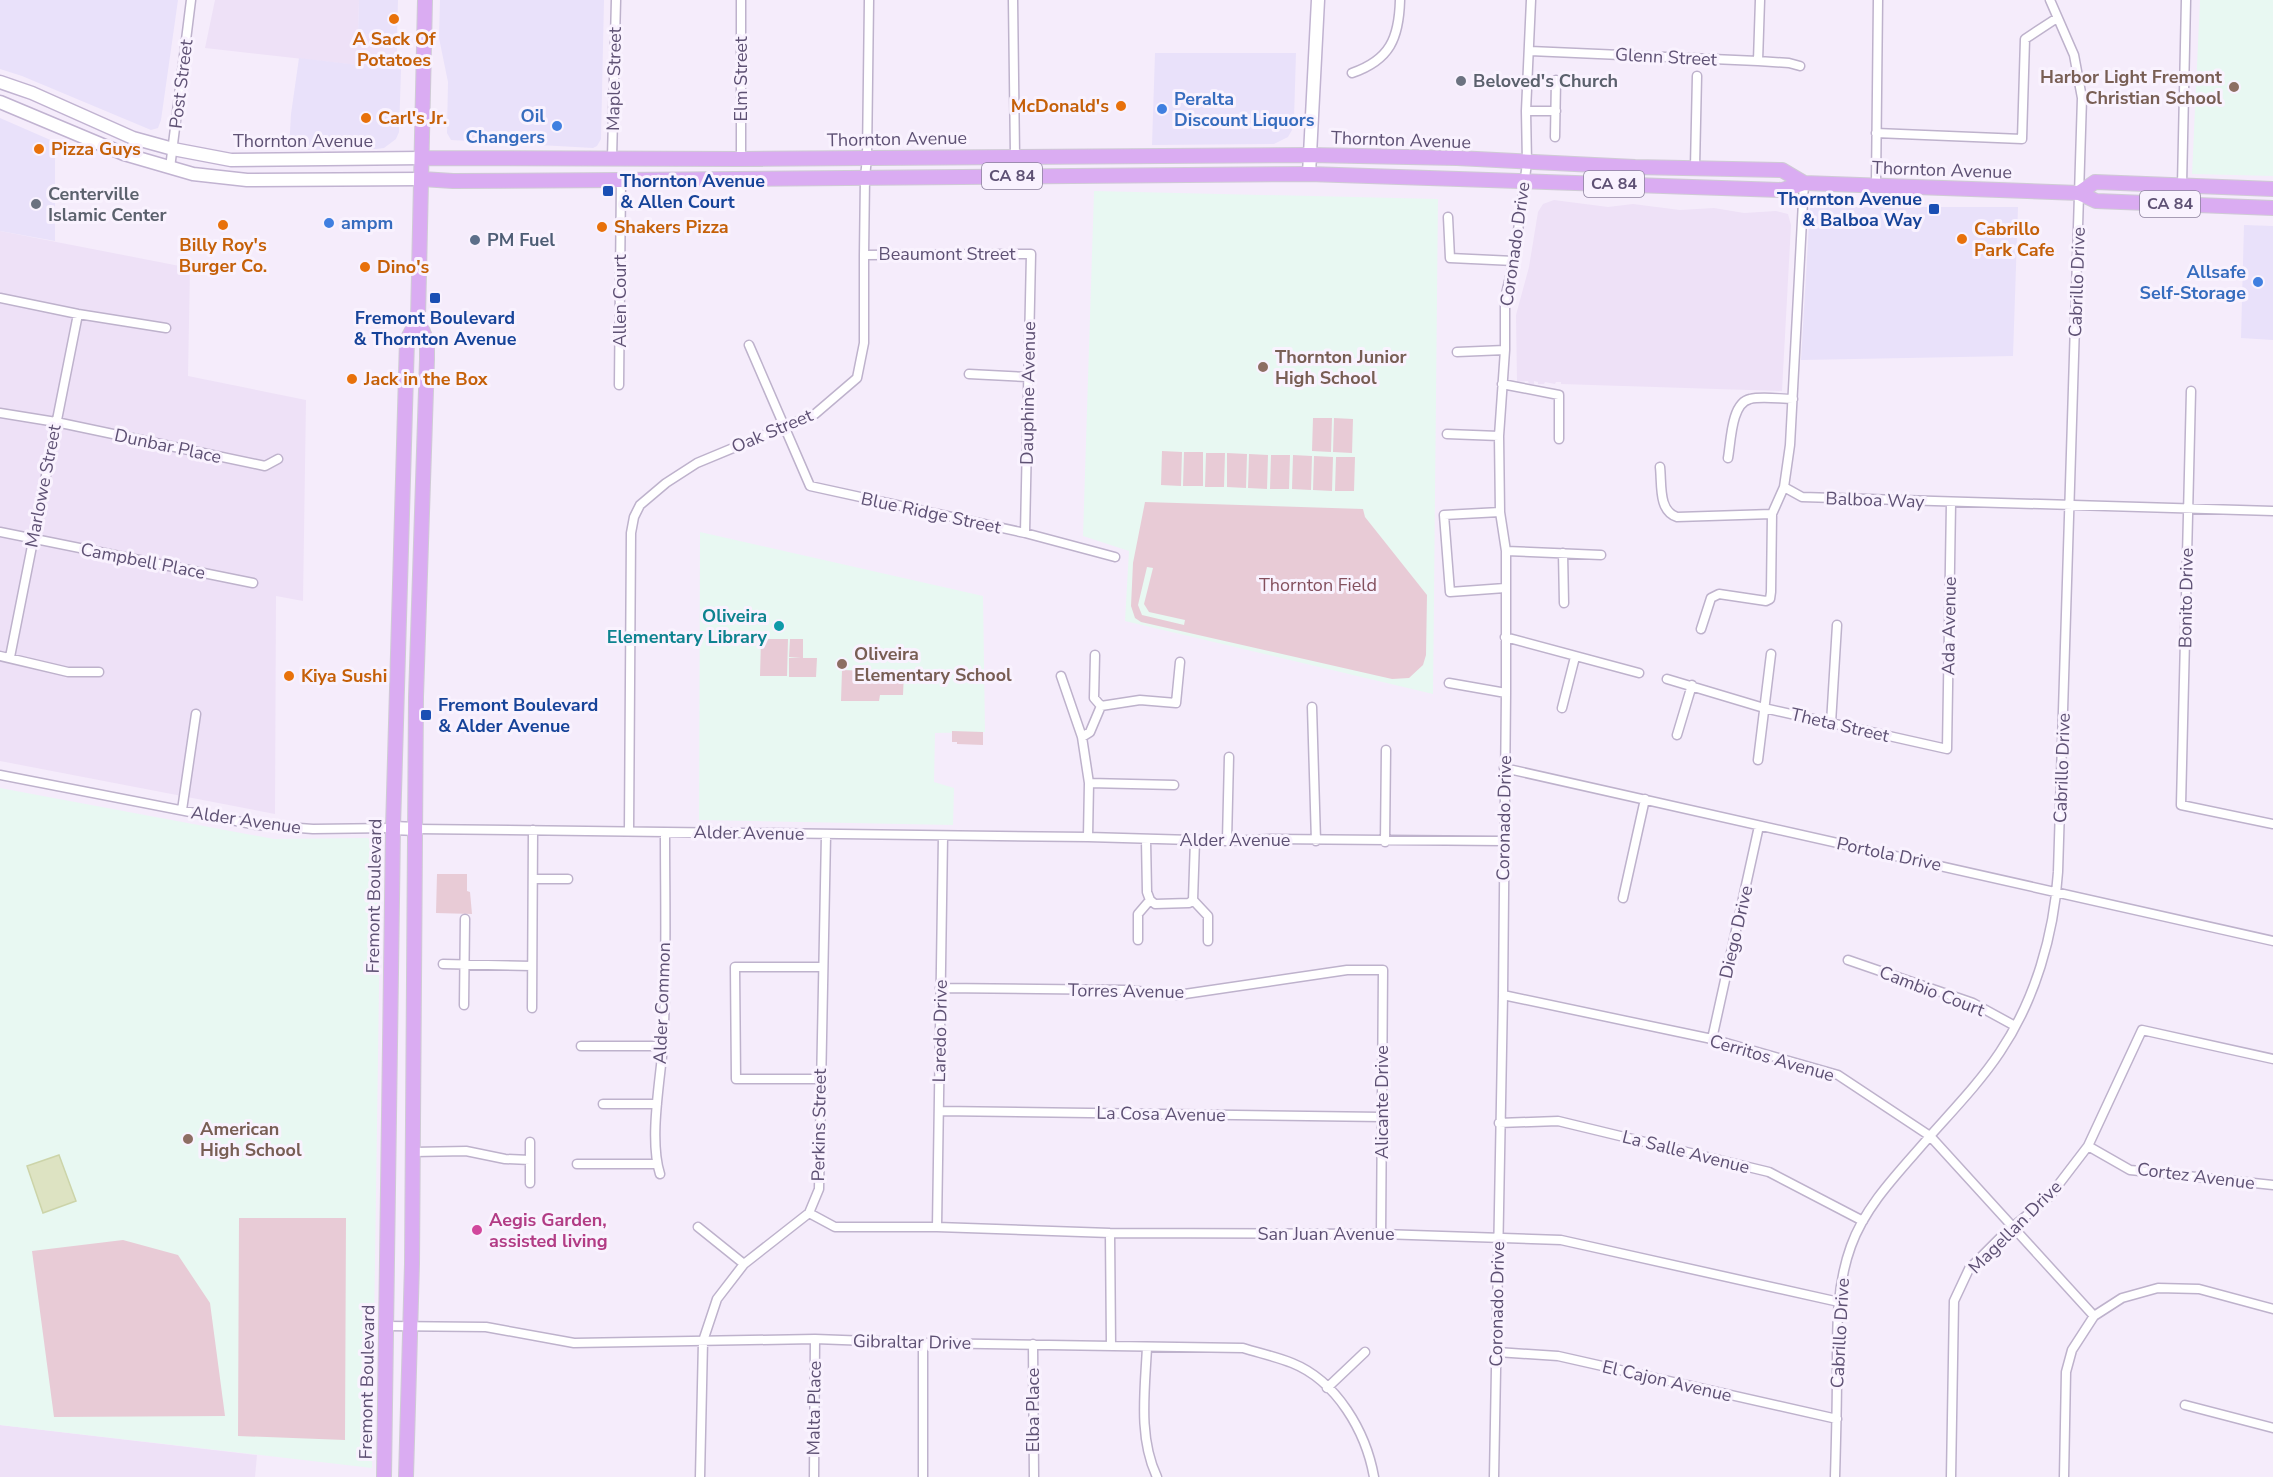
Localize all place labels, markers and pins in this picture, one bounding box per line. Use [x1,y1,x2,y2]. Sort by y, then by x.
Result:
marker: A Sack Of Potatoes [387,12,401,26]
place label: A Sack Of Potatoes [352,27,436,72]
place label: Harbor Light Fremont Christian School [2040,65,2222,110]
place label: Beloved's Church [1473,69,1618,93]
marker: Beloved's Church [1454,74,1468,88]
marker: Harbor Light Fremont Christian School [2227,80,2241,94]
place label: Peralta Discount Liquors [1174,87,1315,132]
place label: McDonald's [1011,94,1109,118]
marker: McDonald's [1114,99,1128,113]
marker: Peralta Discount Liquors [1155,102,1169,116]
place label: Oil Changers [465,104,545,149]
place label: Carl's Jr. [378,106,447,130]
marker: Carl's Jr. [359,111,373,125]
marker: Oil Changers [550,119,564,133]
place label: Pizza Guys [51,137,141,161]
marker: Pizza Guys [32,142,46,156]
place label: Thornton Avenue & Allen Court [620,169,765,214]
place label: Centerville Islamic Center [48,182,167,227]
marker: Thornton Avenue & Allen Court [601,184,615,198]
place label: Thornton Avenue & Balboa Way [1777,187,1923,232]
marker: Centerville Islamic Center [29,197,43,211]
marker: Thornton Avenue & Balboa Way [1927,202,1941,216]
place label: ampm [341,211,393,235]
place label: Shakers Pizza [614,215,729,239]
marker: ampm [322,216,336,230]
place label: Cabrillo Park Cafe [1974,217,2055,262]
marker: Billy Roy's Burger Co. [216,218,230,232]
marker: Shakers Pizza [595,220,609,234]
place label: PM Fuel [487,228,555,252]
marker: Cabrillo Park Cafe [1955,232,1969,246]
place label: Billy Roy's Burger Co. [179,233,267,278]
marker: PM Fuel [468,233,482,247]
place label: Dino's [377,255,430,279]
marker: Dino's [358,260,372,274]
place label: Allsafe Self-Storage [2140,260,2246,305]
marker: Allsafe Self-Storage [2251,275,2265,289]
marker: Fremont Boulevard & Thornton Avenue [428,291,442,305]
place label: Fremont Boulevard & Thornton Avenue [354,306,517,351]
place label: Thornton Junior High School [1275,345,1407,390]
marker: Thornton Junior High School [1256,360,1270,374]
place label: Jack in the Box [363,367,488,391]
marker: Jack in the Box [345,372,359,386]
place label: Oliveira Elementary Library [607,604,768,649]
marker: Oliveira Elementary Library [772,619,786,633]
place label: Oliveira Elementary School [854,642,1012,687]
marker: Oliveira Elementary School [835,657,849,671]
place label: Kiya Sushi [301,664,387,688]
marker: Kiya Sushi [282,669,296,683]
place label: Fremont Boulevard & Alder Avenue [438,693,598,738]
marker: Fremont Boulevard & Alder Avenue [419,708,433,722]
place label: American High School [200,1117,302,1162]
marker: American High School [181,1132,195,1146]
place label: Aegis Garden, assisted living [489,1208,608,1253]
marker: Aegis Garden, assisted living [470,1223,484,1237]

